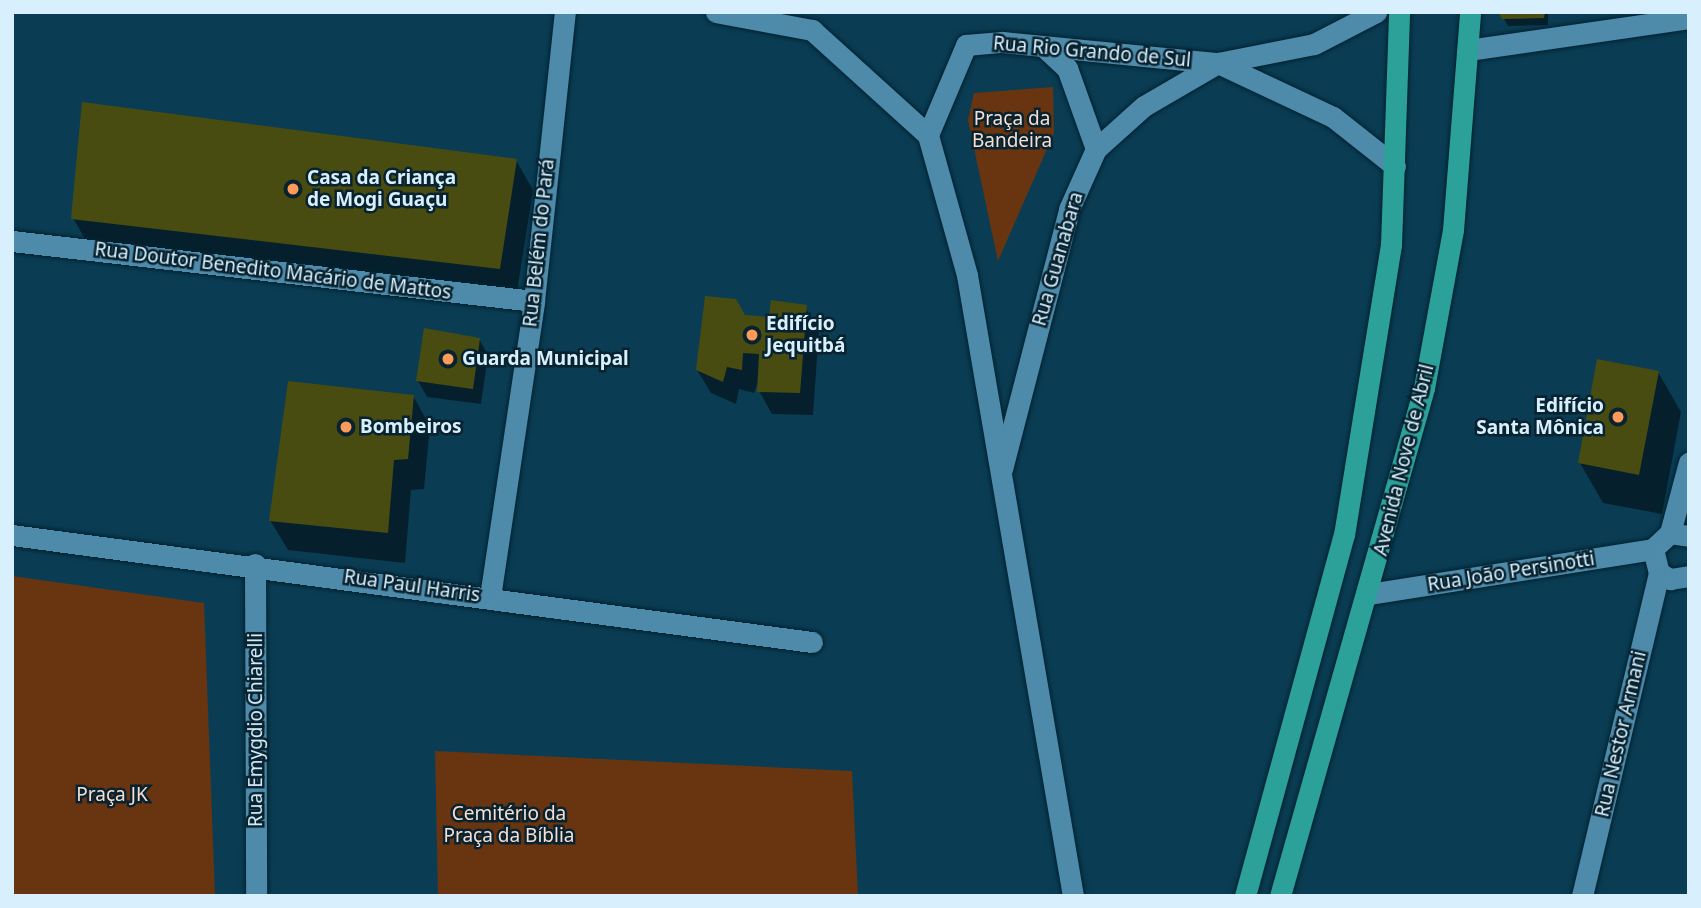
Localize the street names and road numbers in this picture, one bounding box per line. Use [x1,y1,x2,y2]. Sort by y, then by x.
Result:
street label: Rua Rio Grando de Sul [992,32,1192,72]
street label: Rua Belém do Pará [519,158,559,328]
street label: Rua Guanabara [1028,189,1088,329]
street label: Rua Doutor Benedito Macário de Mattos [93,238,453,304]
street label: Avenida Nove de Abril [1369,362,1439,558]
street label: Rua João Persinotti [1426,548,1596,596]
street label: Rua Paul Harris [342,565,482,607]
street label: Rua Emygdio Chiarelli [245,633,267,827]
street label: Rua Nestor Armani [1591,649,1651,819]

